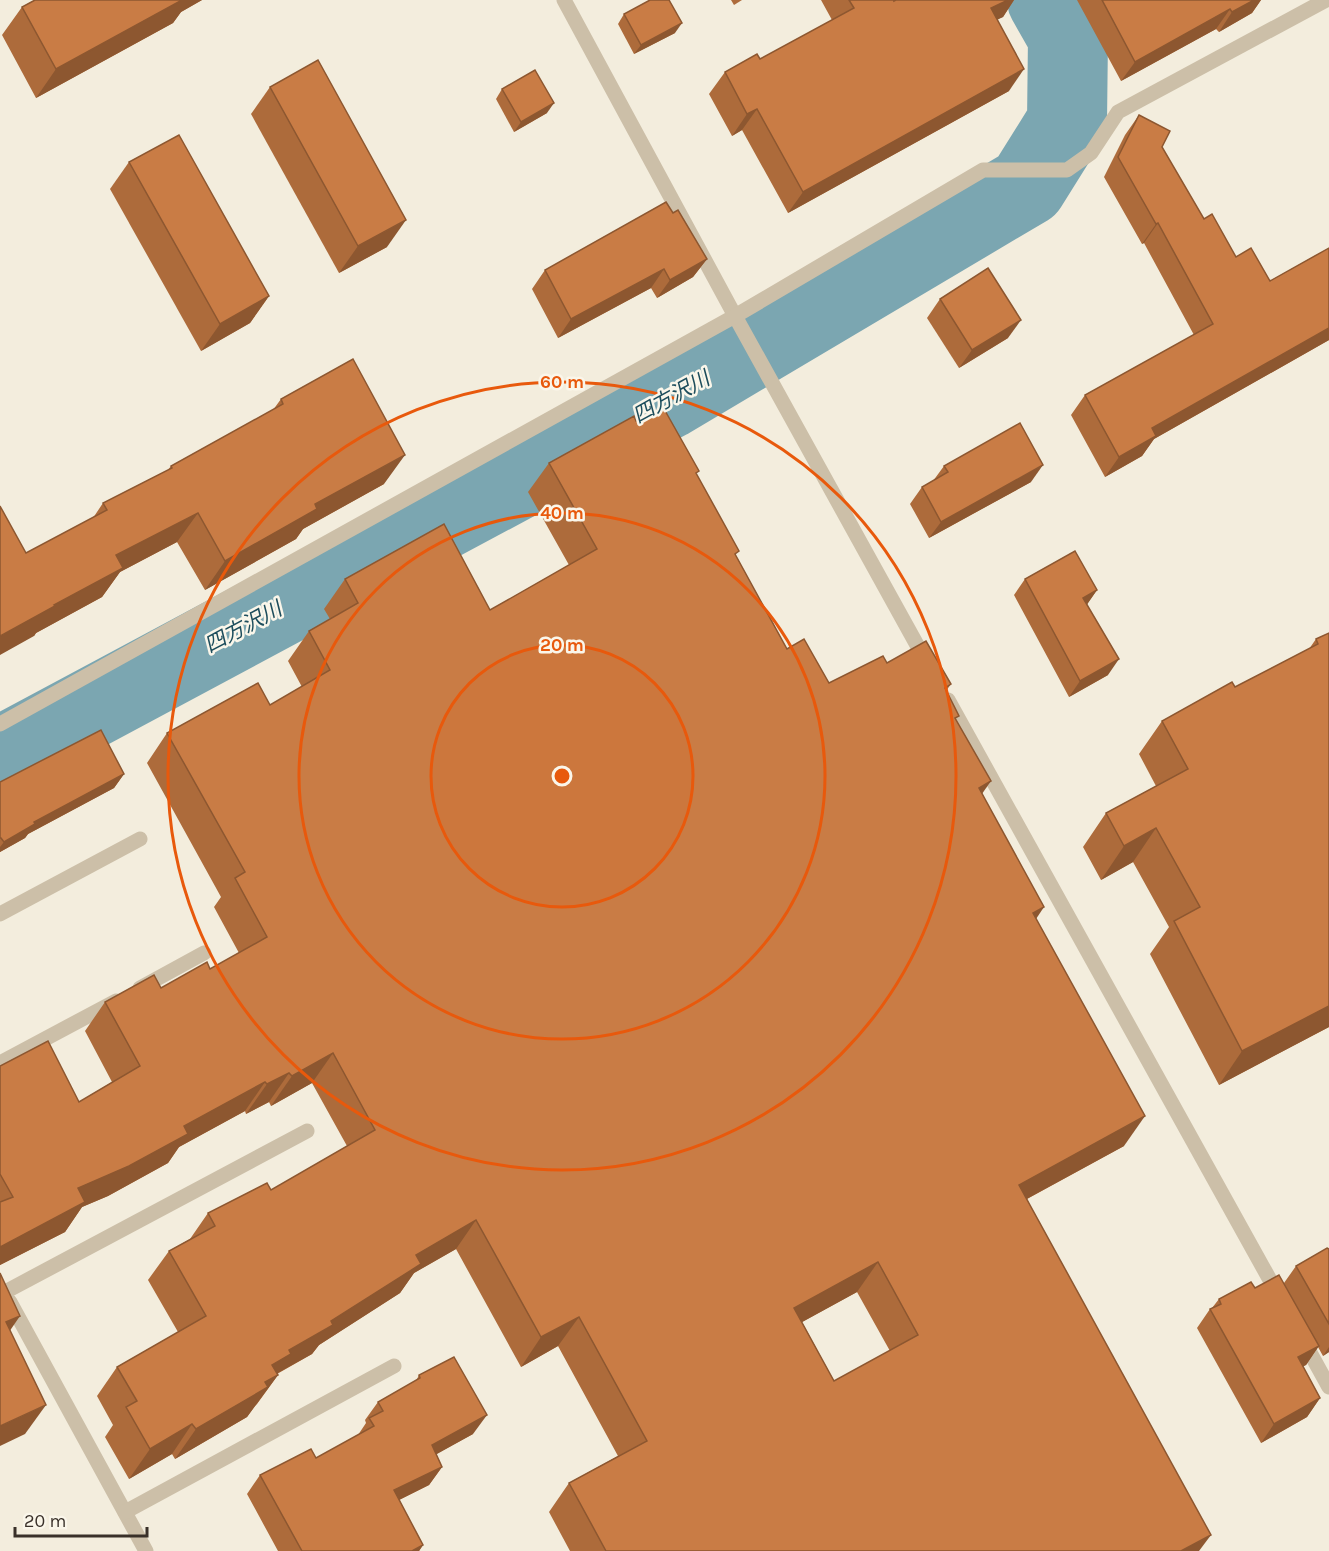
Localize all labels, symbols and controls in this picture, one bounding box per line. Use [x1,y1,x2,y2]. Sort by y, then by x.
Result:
water label: 四方沢川 [628,365,715,428]
text: 60 m [540,371,584,393]
text: 40 m [540,502,584,524]
water label: 四方沢川 [200,596,287,657]
text: 20 m [540,634,584,656]
centre of rings [552,766,572,786]
scale bar [15,1500,147,1538]
text: 20 m [24,1510,66,1532]

